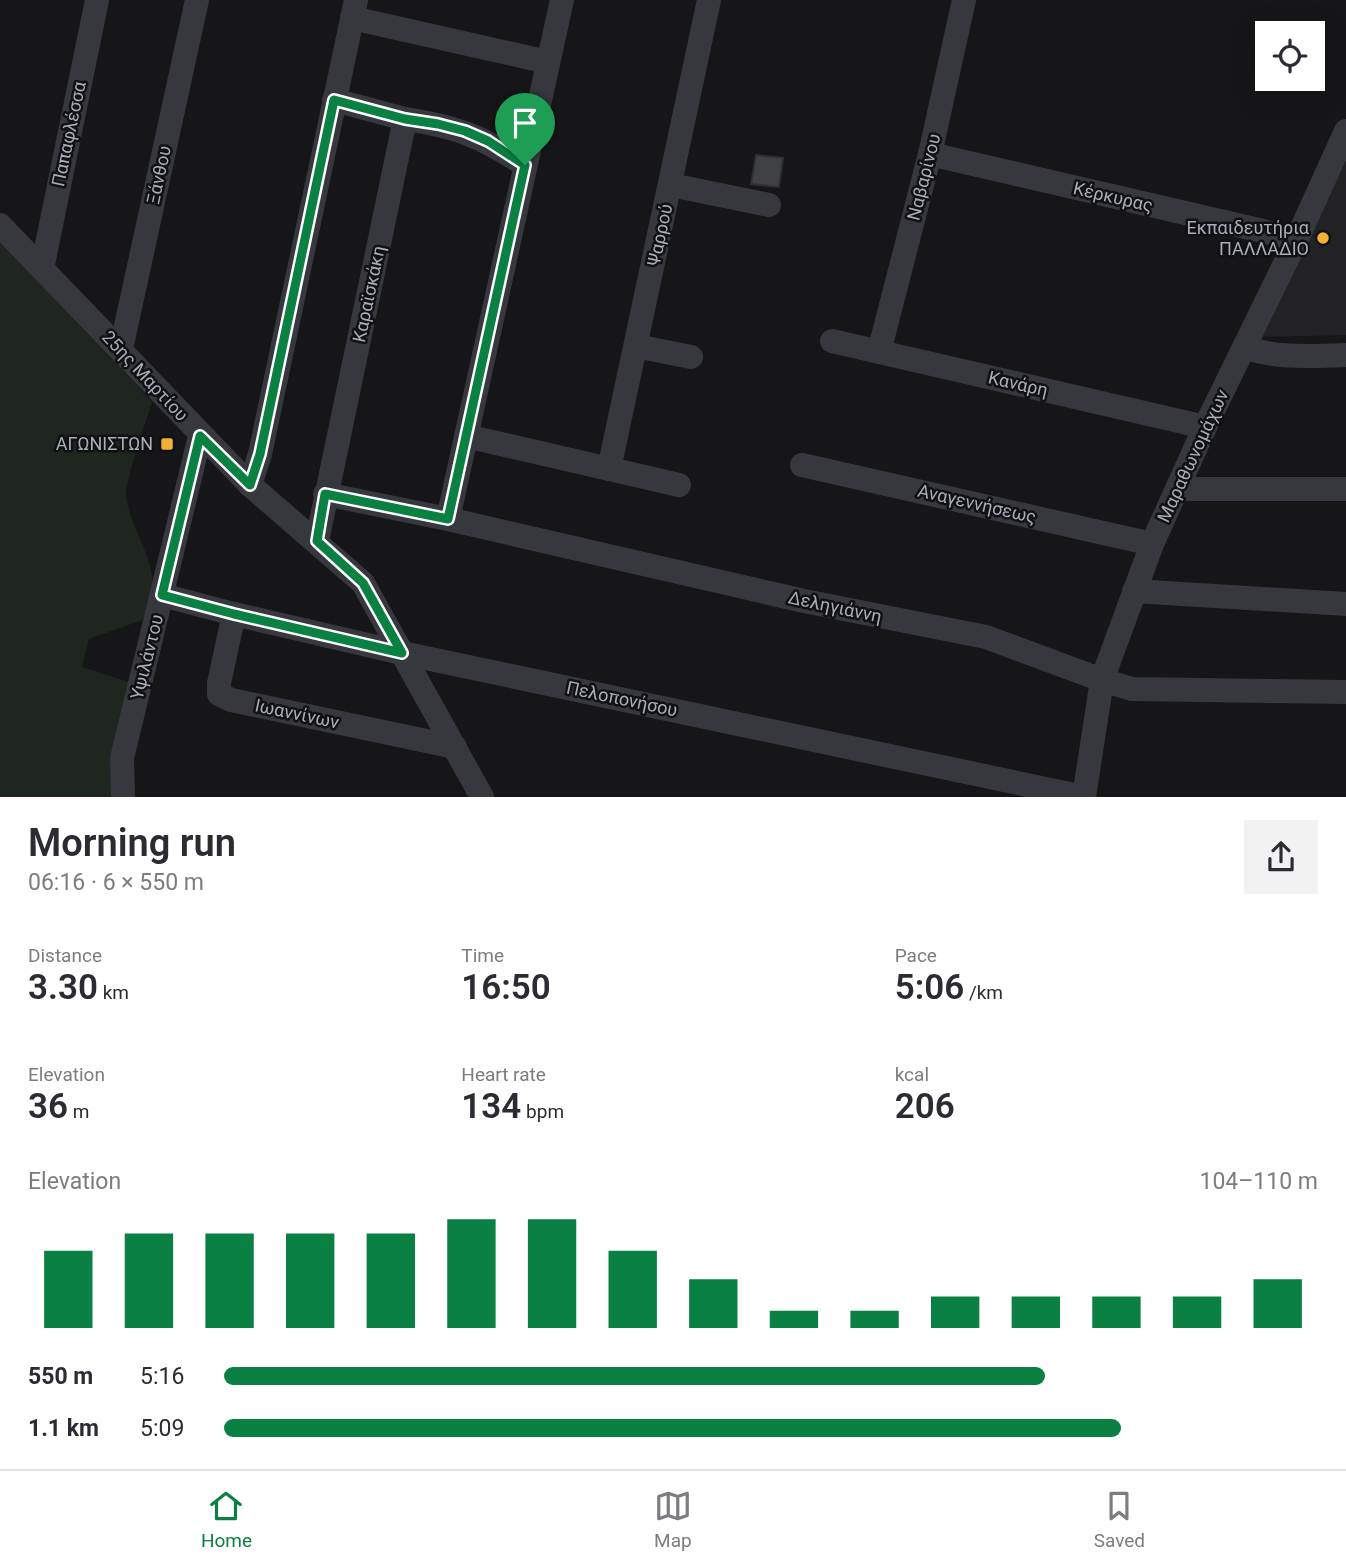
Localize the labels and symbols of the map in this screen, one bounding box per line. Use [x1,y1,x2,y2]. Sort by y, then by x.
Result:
street label: Παπαφλέσσα [47,79,90,188]
pin [495,93,555,165]
street label: Ναβαρίνου [903,131,944,222]
street label: Ξάνθου [142,144,175,206]
street label: Κέρκυρας [1071,177,1155,216]
street label: Ψαρρού [643,202,676,268]
place label: Εκπαιδευτήρια ΠΑΛΛΑΔΙΟ [1187,217,1310,259]
marker: Εκπαιδευτήρια ΠΑΛΛΑΔΙΟ [1315,230,1331,246]
street label: Καραϊσκάκη [348,244,389,344]
street label: 25ης Μαρτίου [98,326,193,425]
street label: Κανάρη [986,366,1050,401]
street label: Μαραθωνομάχων [1153,386,1233,525]
place label: ΑΓΩΝΙΣΤΩΝ [56,433,153,454]
marker: ΑΓΩΝΙΣΤΩΝ [159,436,175,452]
street label: Αναγεννήσεως [916,480,1038,527]
street label: Δεληγιάννη [786,586,884,627]
street label: Υψιλάντου [126,612,167,702]
street label: Πελοπονήσου [565,677,679,721]
street label: Ιωαννίνων [253,694,341,733]

